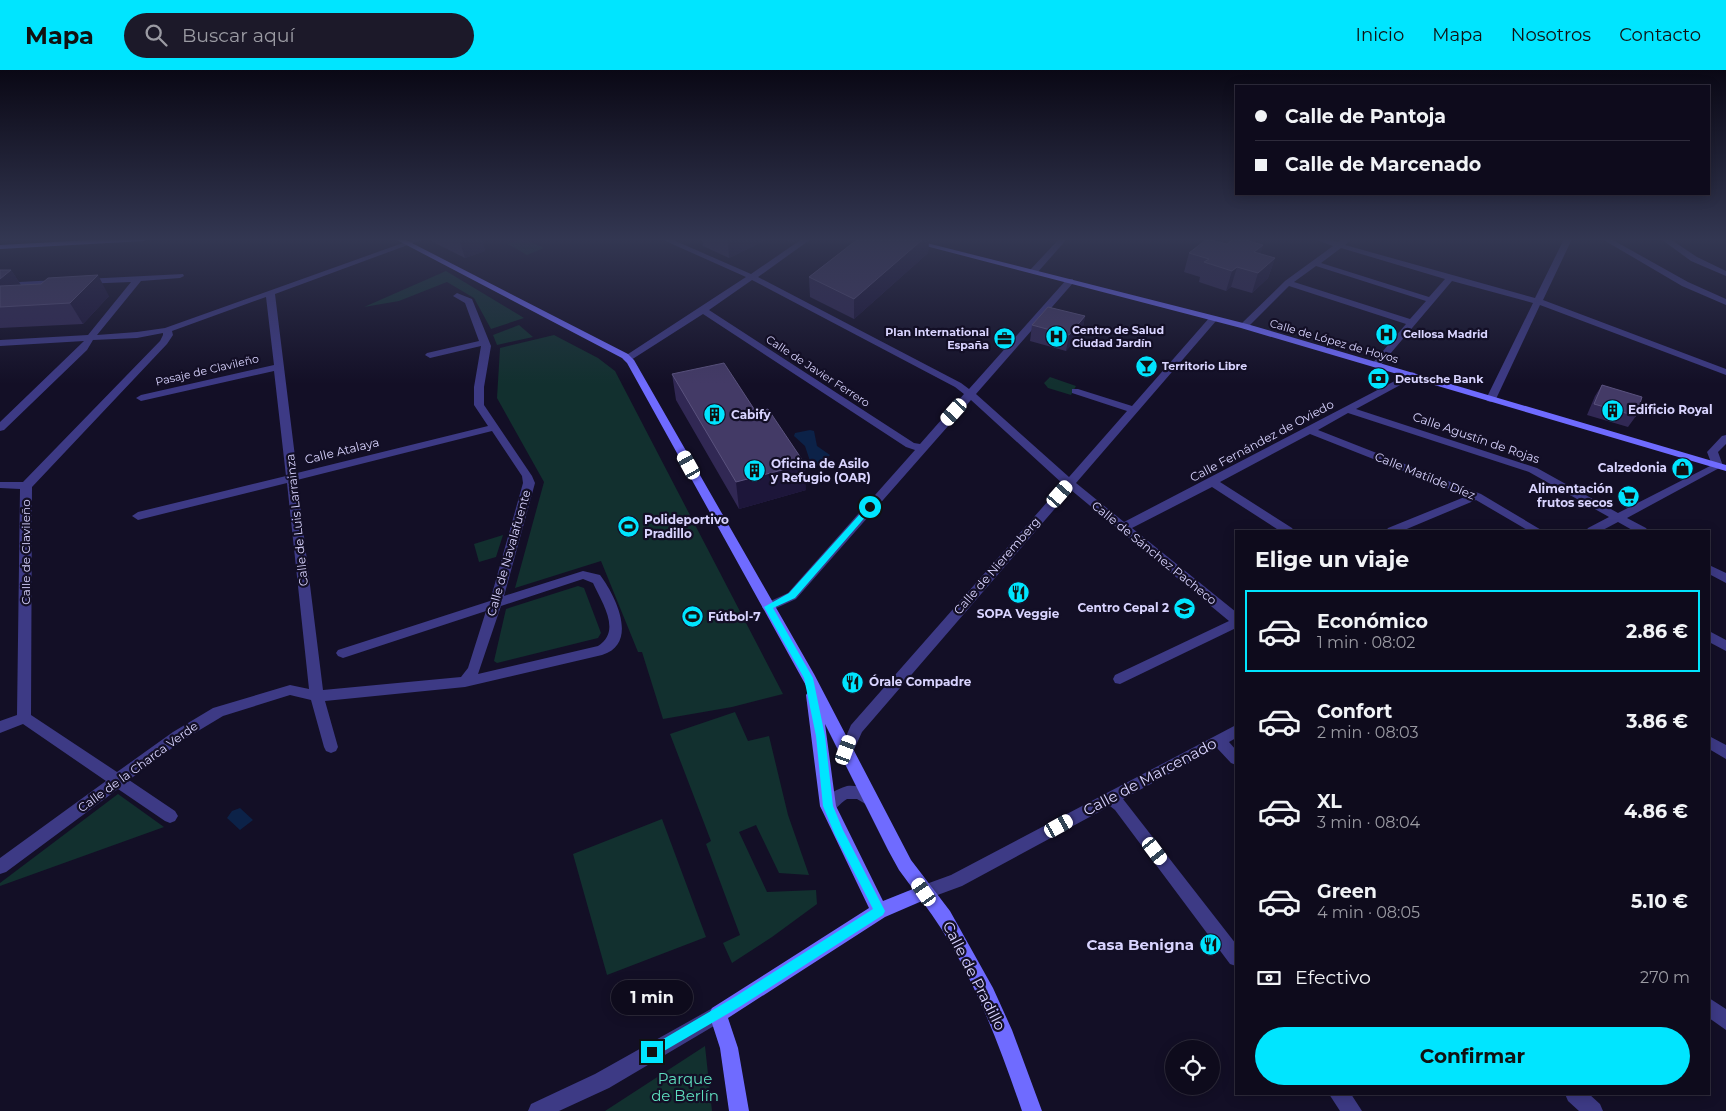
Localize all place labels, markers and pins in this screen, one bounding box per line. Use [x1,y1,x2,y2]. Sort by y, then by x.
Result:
hospital icon: Cellosa Madrid [1375,322,1399,346]
place label: Centro de Salud Ciudad Jardín [1072,323,1164,350]
hospital icon: Centro de Salud Ciudad Jardín [1044,324,1068,348]
place label: Plan International España [885,325,989,352]
office icon: Plan International España [993,326,1017,350]
place label: Cellosa Madrid [1403,327,1488,341]
bar icon: Territorio Libre [1134,354,1158,378]
place label: Territorio Libre [1162,359,1247,373]
bank icon: Deutsche Bank [1367,367,1391,391]
place label: Deutsche Bank [1395,372,1484,386]
building icon: Edificio Royal [1600,398,1624,422]
place label: Edificio Royal [1628,402,1713,417]
building icon: Cabify [703,403,727,427]
place label: Cabify [731,407,772,422]
place label: Oficina de Asilo y Refugio (OAR) [770,456,871,485]
shop icon: Calzedonia [1671,456,1695,480]
building icon: Oficina de Asilo y Refugio (OAR) [743,459,767,483]
place label: Calzedonia [1598,460,1667,475]
place label: Alimentación frutos secos [1528,481,1614,510]
supermarket icon: Alimentación frutos secos [1617,484,1641,508]
place label: Polideportivo Pradillo [644,512,729,541]
sports icon: Polideportivo Pradillo [616,515,640,539]
restaurant icon: SOPA Veggie [1006,581,1030,605]
school or university icon: Centro Cepal 2 [1173,596,1197,620]
place label: Centro Cepal 2 [1077,600,1169,615]
sports icon: Fútbol-7 [680,605,704,629]
place label: SOPA Veggie [977,606,1060,621]
place label: Fútbol-7 [708,609,761,624]
restaurant icon: Órale Compadre [841,670,865,694]
place label: Órale Compadre [869,674,972,689]
restaurant icon: Casa Benigna [1198,933,1222,957]
place label: Casa Benigna [1087,935,1194,954]

